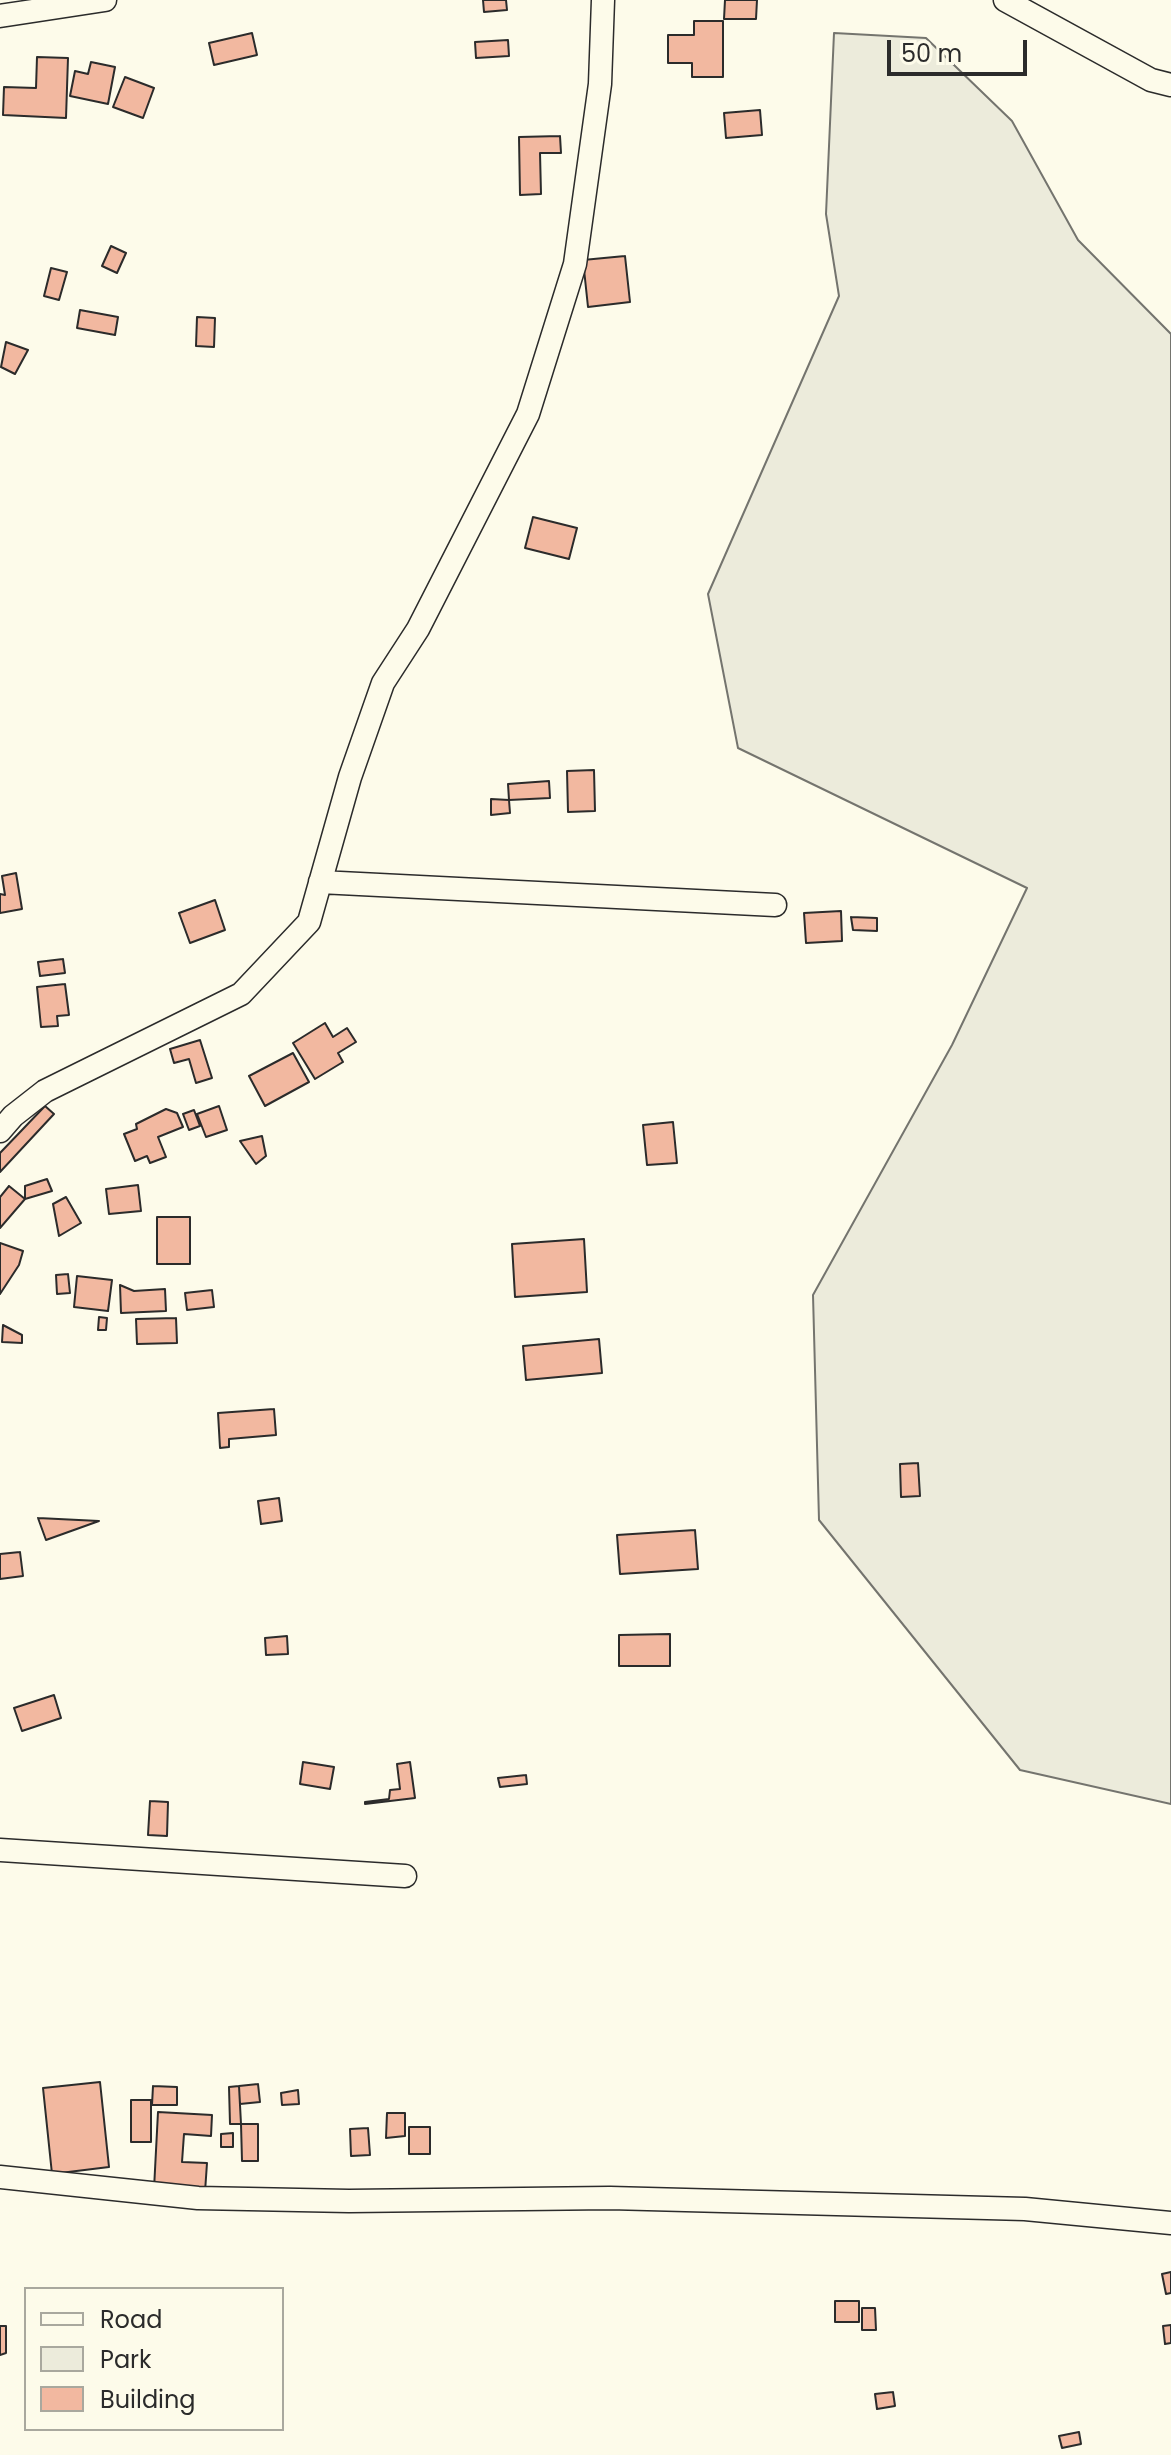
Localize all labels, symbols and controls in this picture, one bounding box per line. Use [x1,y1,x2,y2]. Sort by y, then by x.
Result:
scale bar [891,24,1031,74]
text: 50 m [901,37,962,70]
legend [24,2287,284,2431]
text: Road [100,2303,162,2336]
text: Park [100,2343,151,2376]
text: Building [100,2383,196,2416]

